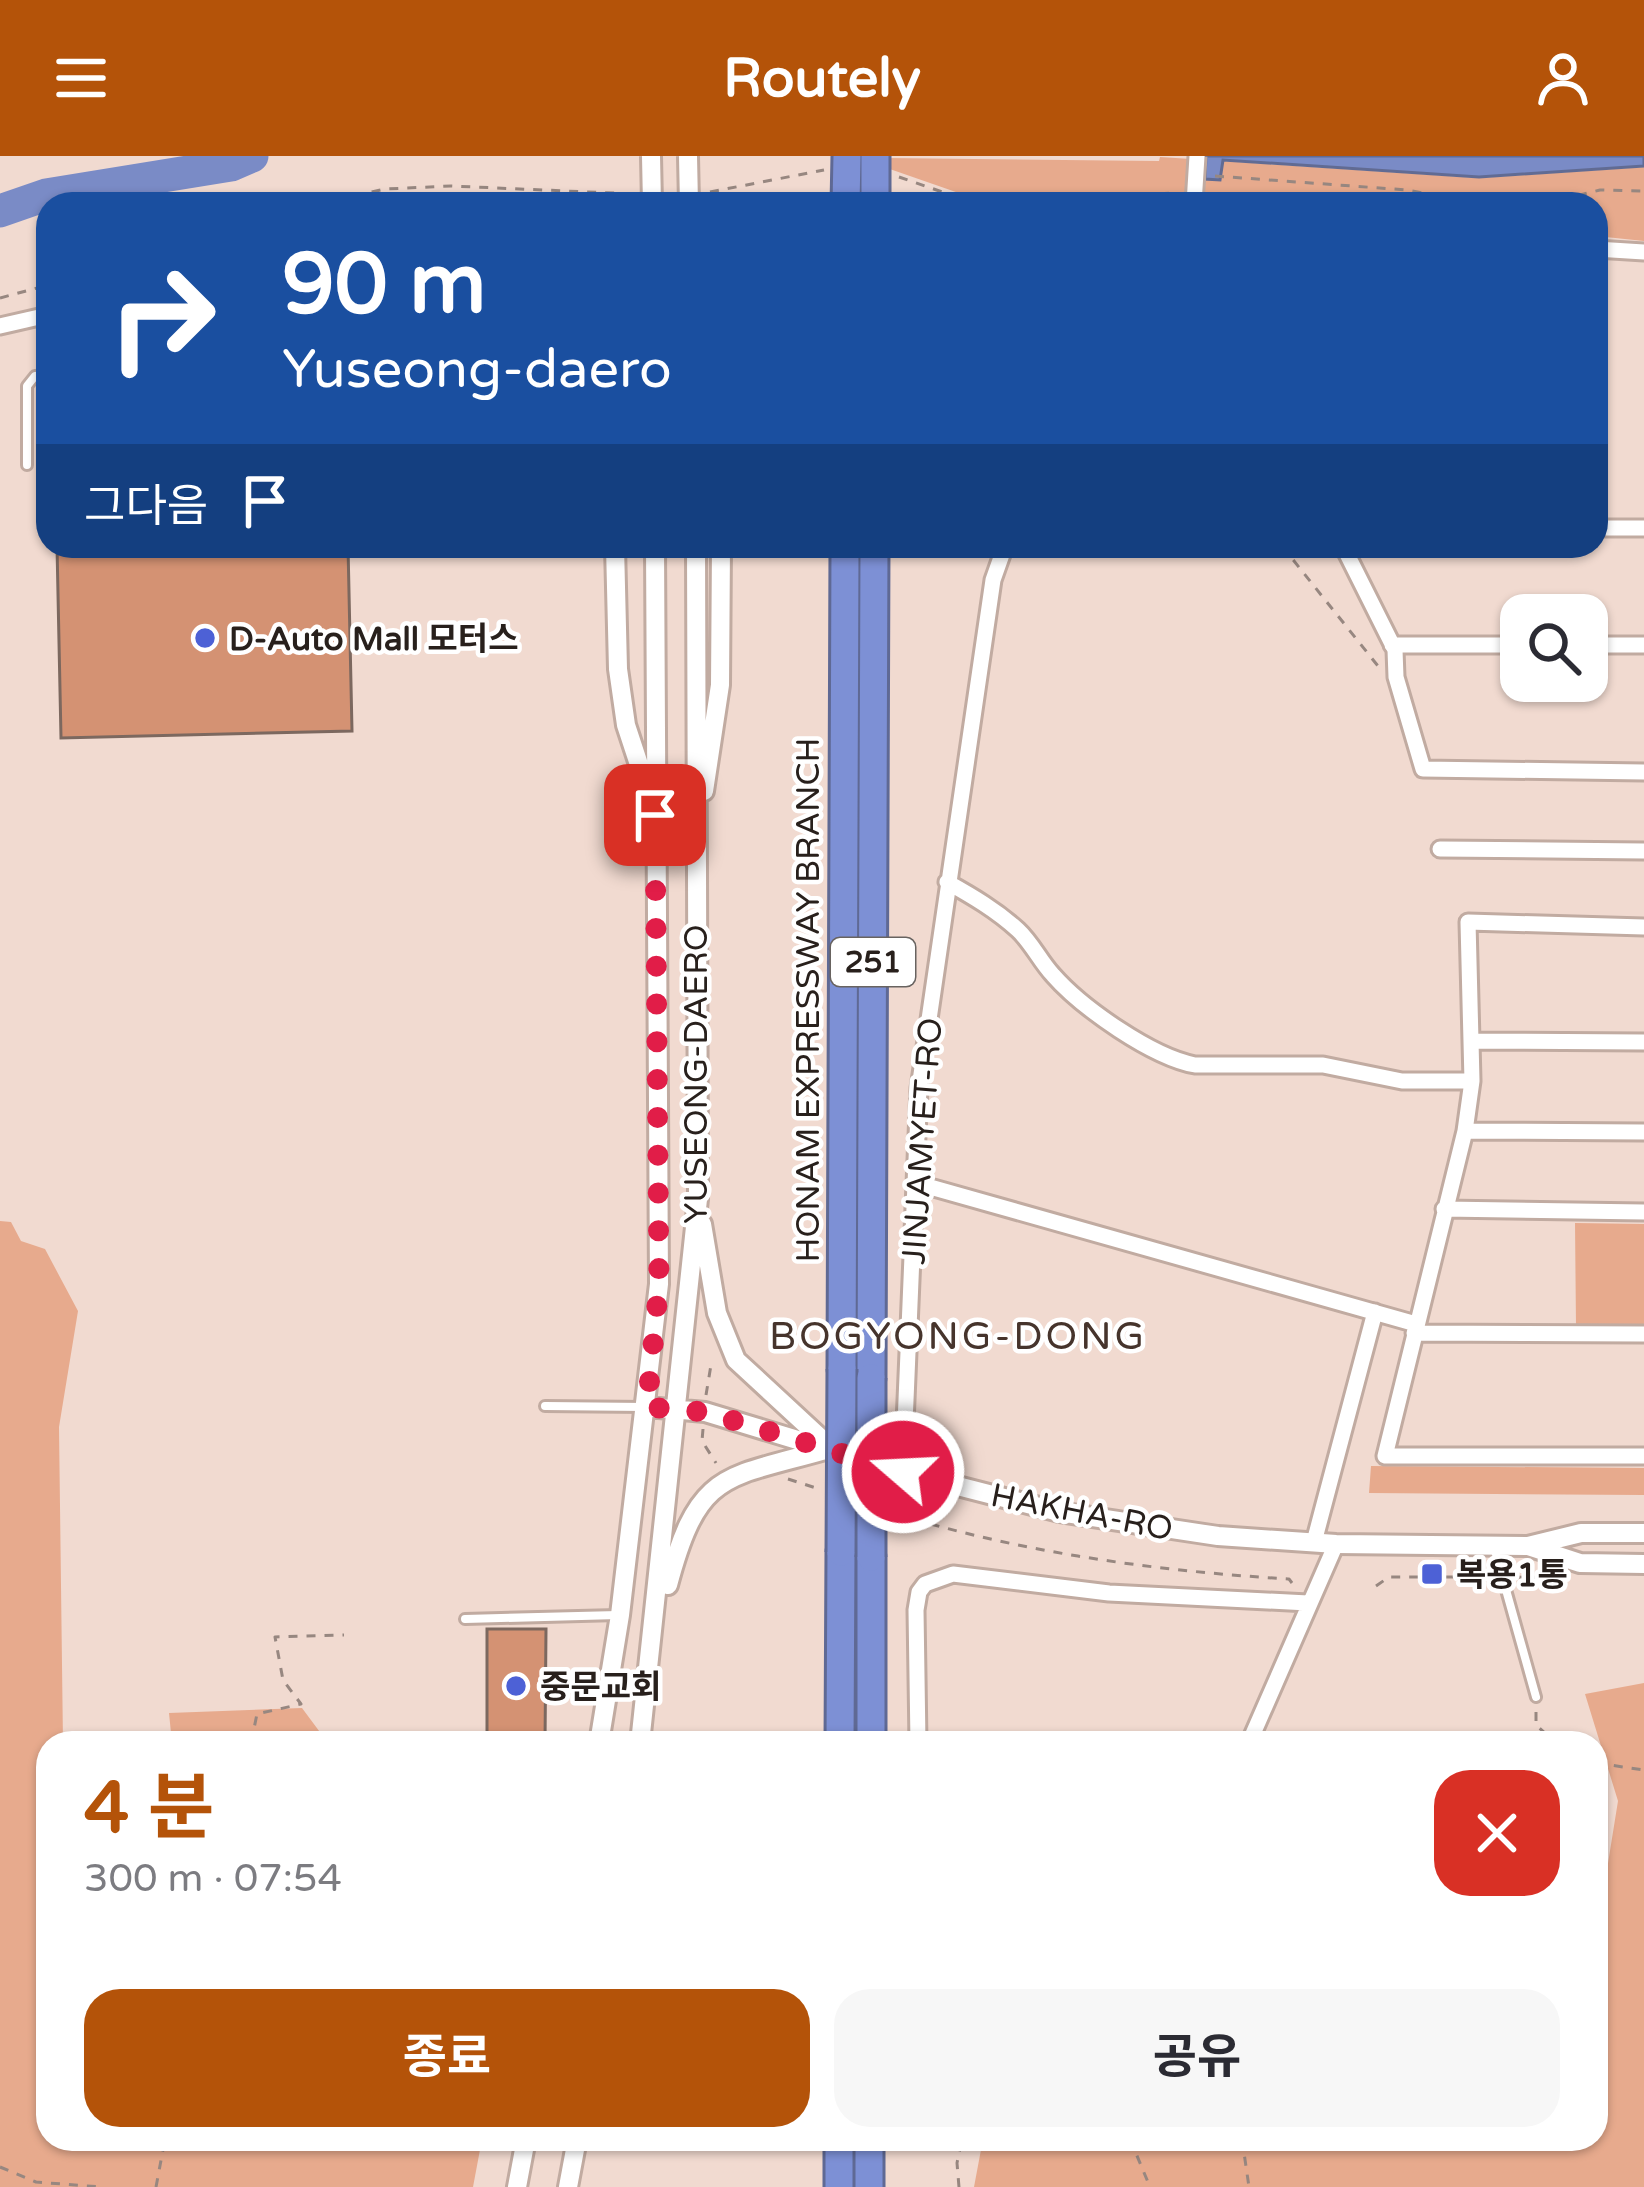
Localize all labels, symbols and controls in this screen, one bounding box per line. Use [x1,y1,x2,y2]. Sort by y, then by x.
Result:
icon: menu [48,45,114,111]
icon: person [1530,45,1596,111]
text: Routely [723,46,921,111]
text: 90 m [282,235,486,336]
icon: right [84,240,240,396]
text: Yuseong-daero [282,337,672,402]
icon: arrive [232,468,298,534]
text: 그다음 [84,480,208,534]
map controls [1500,594,1608,702]
button: search [1500,594,1608,702]
place label: D-Auto Mall 모터스 [229,620,519,659]
marker: D-Auto Mall 모터스 [192,625,218,651]
street label: HONAM EXPRESSWAY BRANCH [789,738,828,1262]
pin [604,764,706,866]
icon: arrive [622,782,688,848]
street label: YUSEONG-DAERO [677,924,716,1224]
road number: 251 [831,938,915,986]
street label: JINJAMYET-RO [894,1017,951,1266]
district label: BOGYONG-DONG [769,1313,1147,1360]
position arrow [840,1409,966,1535]
street label: HAKHA-RO [987,1476,1176,1549]
place label: 복용1통 [1456,1556,1568,1595]
marker: 복용1통 [1419,1561,1445,1587]
place label: 중문교회 [540,1668,661,1707]
marker: 중문교회 [503,1673,529,1699]
text: 4 분 [84,1766,214,1853]
button: close [1434,1770,1560,1896]
text: 300 m · 07:54 [84,1855,342,1902]
button: 종료 [84,1989,810,2127]
button: 공유 [834,1989,1560,2127]

